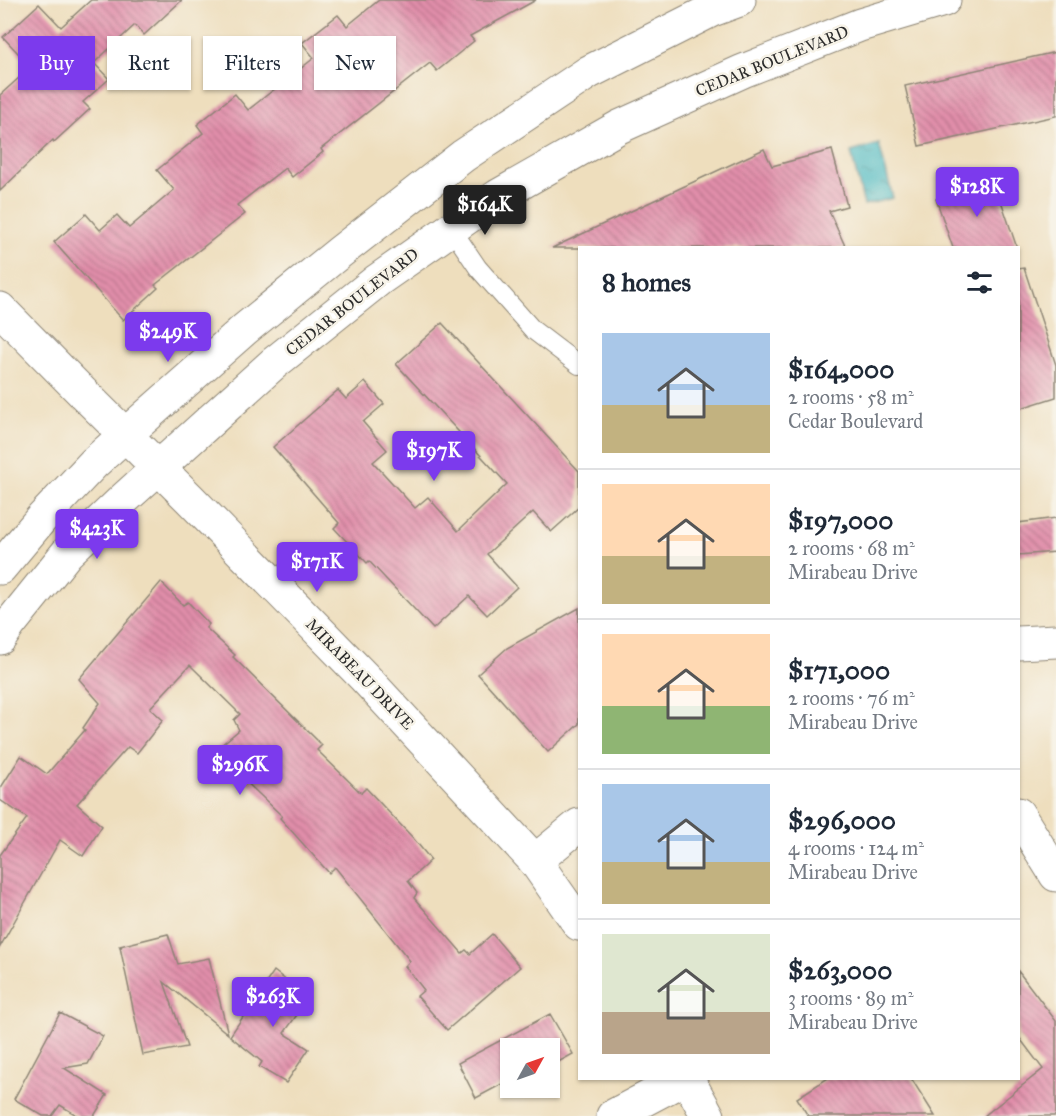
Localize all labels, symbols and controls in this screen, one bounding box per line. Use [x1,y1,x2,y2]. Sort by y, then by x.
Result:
street label: CEDAR BOULEVARD [693,22,851,100]
chip: Buy [18,36,95,90]
chip: Rent [107,36,191,90]
chip: Filters [203,36,302,90]
chip: New [314,36,396,90]
pin: $128K [935,167,1019,218]
text: $128K [950,174,1004,198]
pin: $164K [443,185,527,236]
text: $164K [457,192,513,216]
street label: CEDAR BOULEVARD [282,244,422,360]
text: 8 homes [602,266,691,298]
icon: filters [963,266,996,299]
pin: $249K [126,312,210,363]
text: $249K [139,319,197,343]
text: $164,000 [788,353,894,385]
icon: home [650,357,722,429]
text: 2 rooms · 58 m² [788,385,914,409]
text: Cedar Boulevard [788,409,923,433]
pin: $197K [392,431,476,482]
text: $197K [406,438,462,462]
text: $197,000 [788,504,893,536]
icon: home [650,508,722,580]
pin: $423K [55,509,139,560]
text: $423K [69,516,125,540]
text: 2 rooms · 68 m² [788,536,915,560]
pin: $171K [275,542,359,593]
text: $171K [291,549,343,573]
text: Mirabeau Drive [788,560,918,584]
street label: MIRABEAU DRIVE [302,615,418,733]
text: $171,000 [788,654,890,686]
icon: home [650,658,722,730]
text: 2 rooms · 76 m² [788,686,915,710]
text: Mirabeau Drive [788,710,918,734]
pin: $296K [198,745,282,796]
text: $296K [211,752,269,776]
text: $296,000 [788,804,896,836]
icon: home [650,808,722,880]
text: 4 rooms · 124 m² [788,836,924,860]
text: Mirabeau Drive [788,860,918,884]
text: $263,000 [788,954,892,986]
icon: home [650,958,722,1030]
pin: $263K [231,977,315,1028]
text: $263K [246,984,300,1008]
text: 3 rooms · 89 m² [788,986,913,1010]
text: Mirabeau Drive [788,1010,918,1034]
north arrow [500,1038,560,1098]
map controls [500,1038,560,1098]

